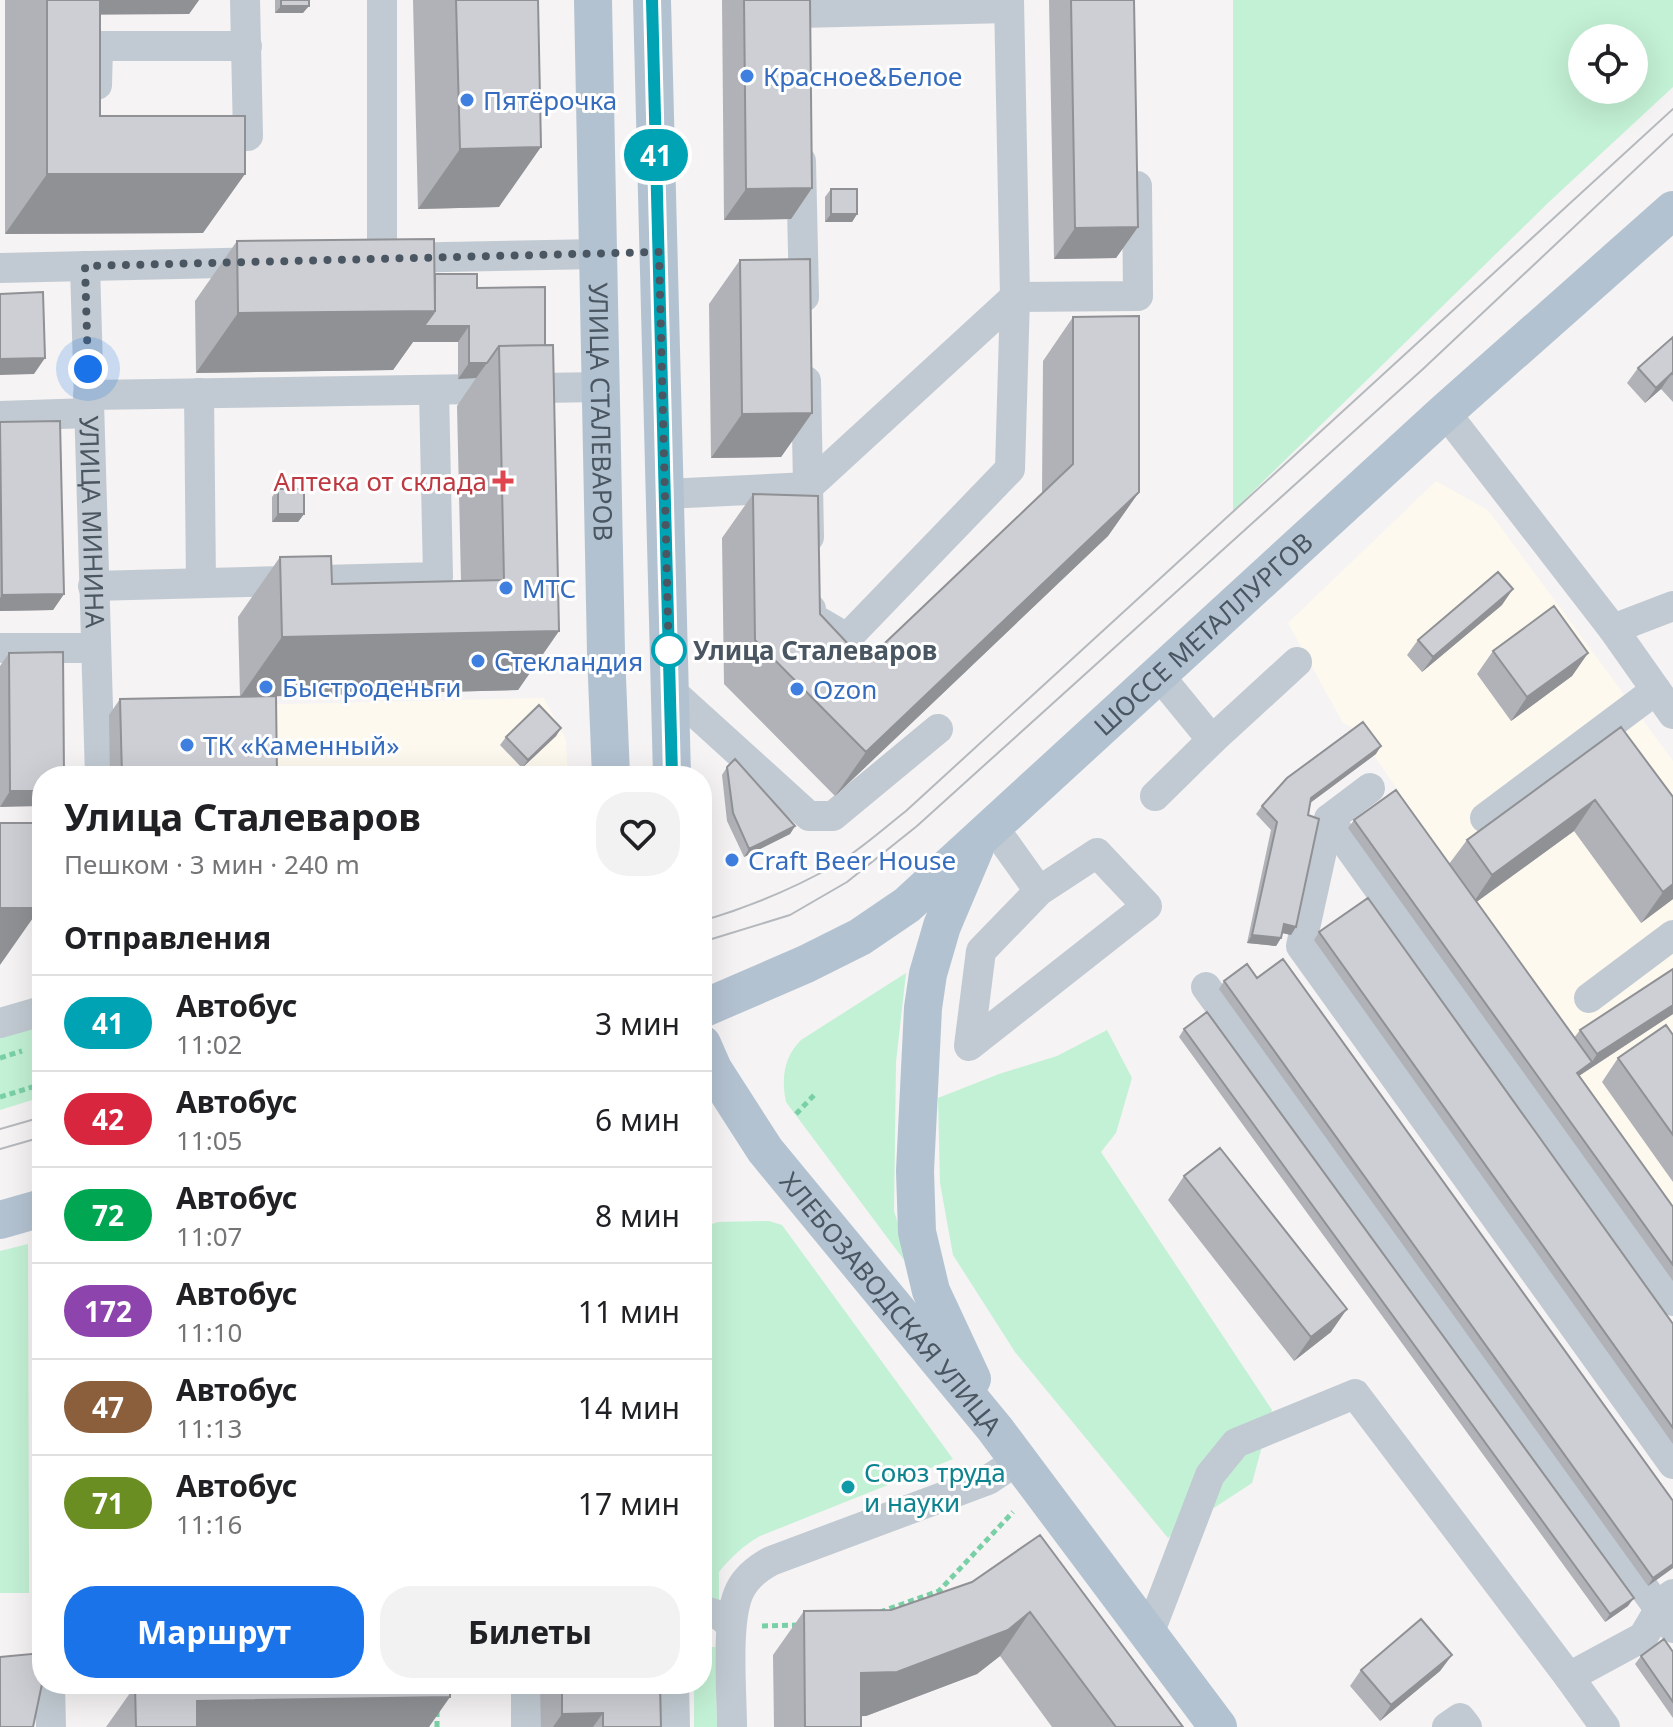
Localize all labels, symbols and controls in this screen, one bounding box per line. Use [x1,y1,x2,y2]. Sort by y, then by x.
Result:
map controls [1568,24,1648,104]
button: locate [1568,24,1648,104]
place label: Красное&Белое [763,58,962,94]
marker: Красное&Белое [738,67,756,85]
place label: Пятёрочка [483,82,617,118]
marker: Пятёрочка [458,91,476,109]
line badge: 41 [620,129,692,181]
text: 41 [640,136,672,174]
street label: УЛИЦА СТАЛЕВАРОВ [581,282,622,542]
your location [68,349,108,389]
street label: УЛИЦА МИНИНА [71,415,114,629]
place label: Аптека от склада [273,463,487,499]
marker: Аптека от склада [494,472,512,490]
street label: ШОССЕ МЕТАЛЛУРГОВ [1086,524,1320,743]
place label: МТС [522,570,576,606]
marker: МТС [497,579,515,597]
place label: Улица Сталеваров [693,632,937,668]
marker: Улица Сталеваров [652,633,686,667]
place label: Стекландия [494,643,643,679]
marker: Стекландия [469,652,487,670]
place label: Быстроденьги [282,669,461,705]
place label: Ozon [813,671,877,707]
marker: Быстроденьги [257,678,275,696]
marker: Ozon [788,680,806,698]
place label: ТК «Каменный» [203,727,399,763]
marker: ТК «Каменный» [178,736,196,754]
text: Улица Сталеваров [64,790,421,842]
button: heart [596,792,680,876]
place label: Craft Beer House [748,842,956,878]
text: Пешком · 3 мин · 240 m [64,846,360,882]
marker: Craft Beer House [723,851,741,869]
text: Отправления [64,917,271,958]
text: Автобус [176,985,298,1026]
text: 3 мин [595,1003,680,1044]
text: 41 [92,1004,124,1042]
text: 11:02 [176,1026,242,1062]
text: Автобус [176,1081,298,1122]
text: 6 мин [595,1099,680,1140]
text: 42 [92,1100,124,1138]
text: 11:05 [176,1122,242,1158]
street label: ХЛЕБОЗАВОДСКАЯ УЛИЦА [772,1164,1011,1442]
text: Автобус [176,1177,298,1218]
text: 8 мин [595,1195,680,1236]
text: 72 [92,1196,124,1234]
text: 11:07 [176,1218,242,1254]
text: Автобус [176,1273,298,1314]
text: 11 мин [578,1291,680,1332]
text: 172 [84,1292,132,1330]
text: 11:10 [176,1314,242,1350]
text: Автобус [176,1369,298,1410]
text: 14 мин [578,1387,680,1428]
text: 47 [92,1388,124,1426]
text: 11:13 [176,1410,242,1446]
place label: Союз труда и науки [864,1454,1006,1520]
text: Автобус [176,1465,298,1506]
marker: Союз труда и науки [839,1478,857,1496]
text: 17 мин [578,1483,680,1524]
text: 71 [92,1484,124,1522]
text: 11:16 [176,1506,242,1542]
button: Маршрут [64,1586,364,1678]
button: Билеты [380,1586,680,1678]

